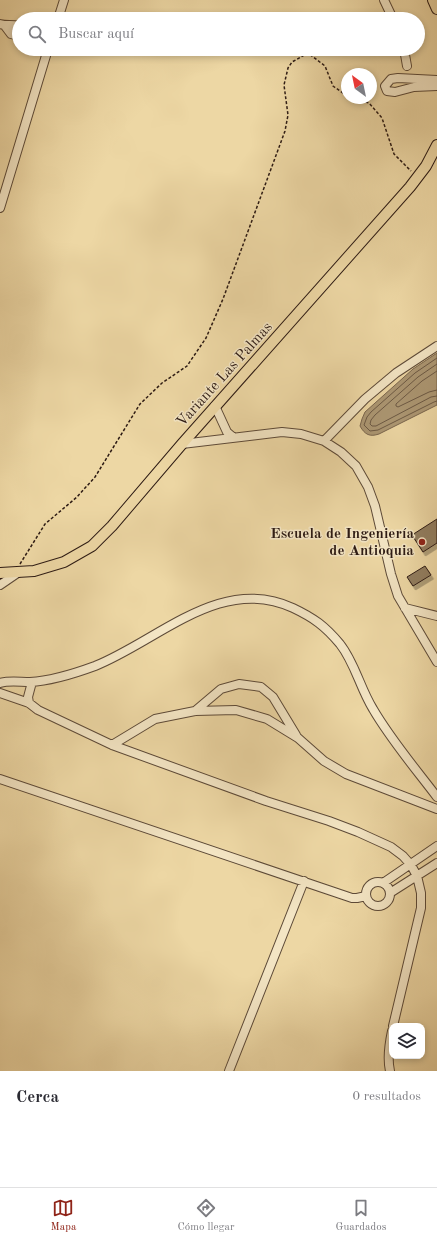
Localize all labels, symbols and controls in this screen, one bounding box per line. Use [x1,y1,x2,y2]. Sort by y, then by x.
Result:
search box [12,12,425,56]
icon: search [26,23,48,45]
text: Buscar aquí [58,27,134,42]
north arrow [341,68,377,104]
street label: Variante Las Palmas [174,320,276,430]
place label: Escuela de Ingeniería de Antioquia [270,527,414,559]
marker: Escuela de Ingeniería de Antioquia [417,537,427,547]
map controls [389,1023,425,1059]
button: layers [389,1023,425,1059]
text: Cerca [16,1089,59,1106]
text: 0 resultados [353,1090,421,1103]
tab: Mapa [51,1197,76,1235]
tab: Cómo llegar [177,1197,234,1235]
tab: Guardados [336,1197,386,1235]

